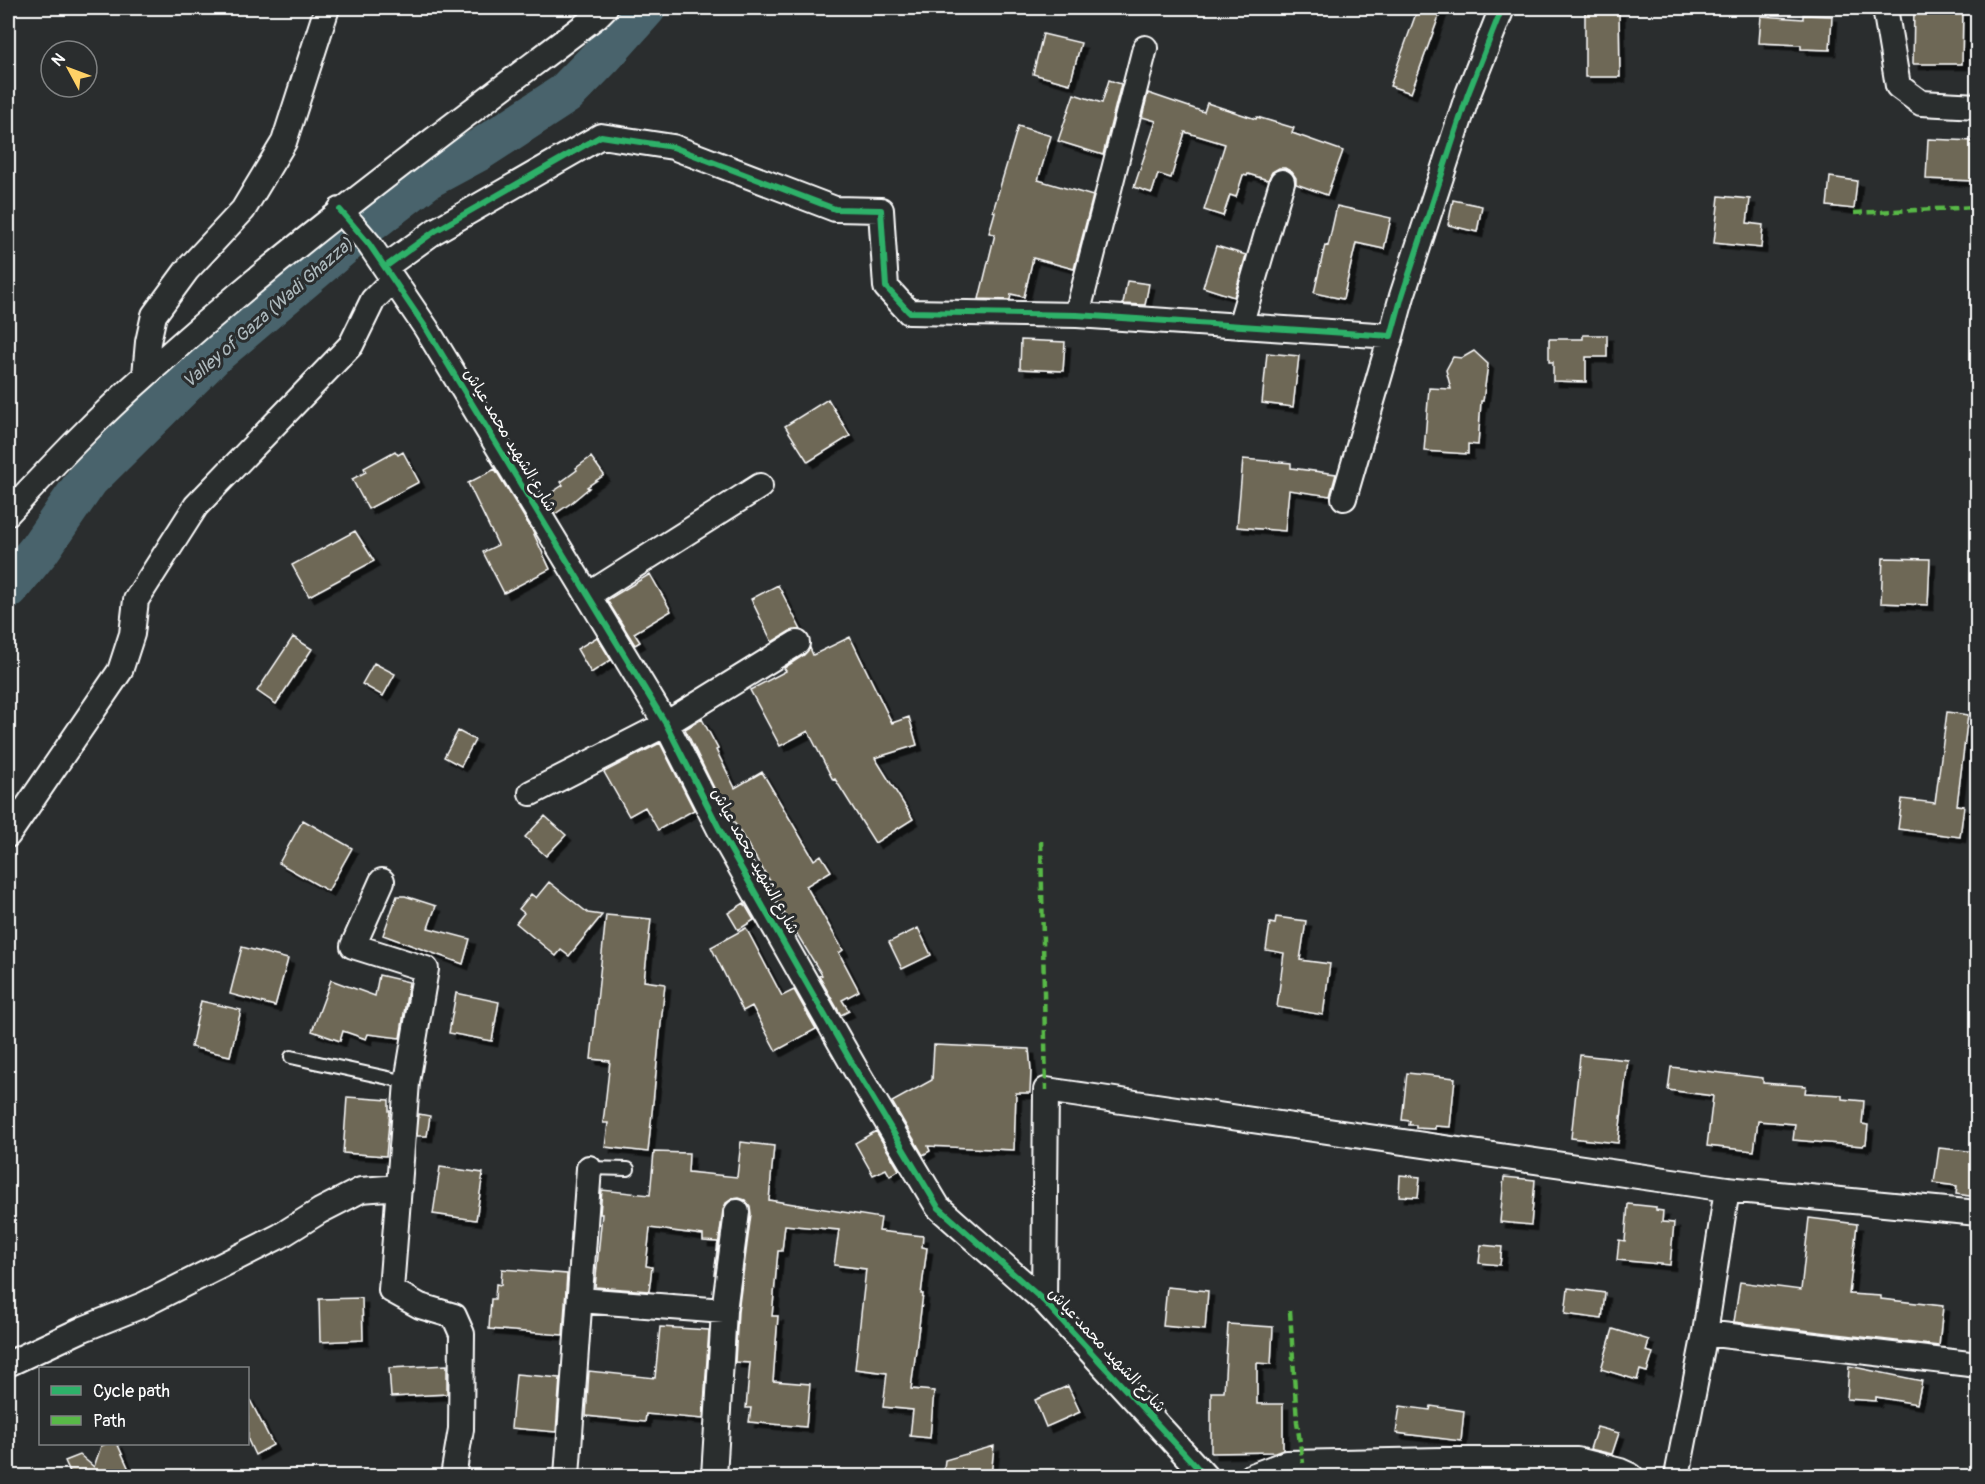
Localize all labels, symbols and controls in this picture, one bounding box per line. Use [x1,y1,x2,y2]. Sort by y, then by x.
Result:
north arrow [39,39,99,99]
text: N [47,49,70,70]
water label: Valley of Gaza (Wadi Ghazza) [178,233,358,393]
street label: شارع الشهيد محمد عياش [458,365,561,516]
street label: شارع الشهيد محمد عياش [706,785,803,938]
street label: شارع الشهيد محمد عياش [1043,1283,1170,1417]
legend [39,1367,249,1445]
text: Cycle path [93,1380,170,1403]
text: Path [93,1410,126,1433]

